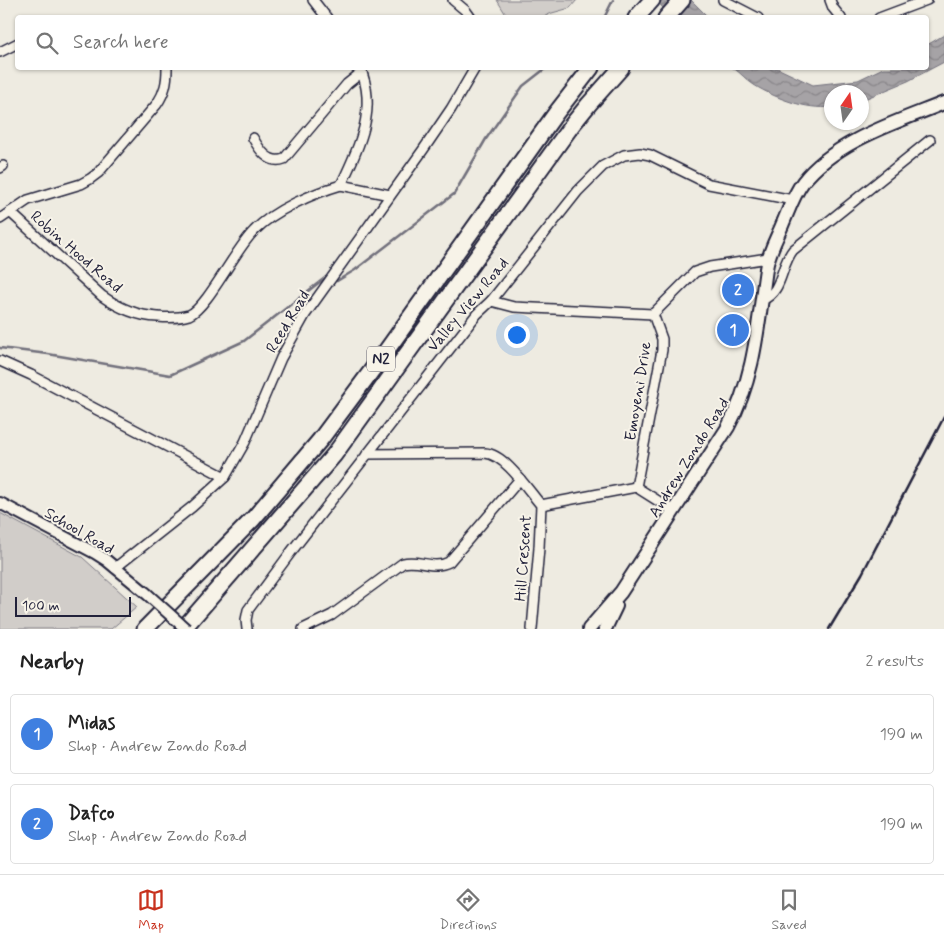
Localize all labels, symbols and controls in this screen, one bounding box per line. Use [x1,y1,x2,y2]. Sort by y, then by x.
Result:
search box [15,15,929,70]
icon: search [33,29,61,57]
text: Search here [73,30,169,55]
north arrow [824,85,869,130]
street label: Robin Hood Road [25,206,127,298]
street label: Valley View Road [423,254,514,356]
pin: 2 [722,271,754,309]
street label: Reed Road [261,287,315,357]
pin: 1 [717,311,749,349]
your location [504,322,530,348]
street label: Emoyeni Drive [620,340,657,442]
road number: N2 [367,346,395,372]
street label: Andrew Zondo Road [644,394,735,522]
street label: School Road [40,503,118,560]
street label: Hill Crescent [510,514,537,602]
scale bar [15,594,131,617]
text: 100 m [22,597,60,615]
text: Nearby [20,648,84,676]
text: 2 results [866,651,924,672]
text: Midas [68,711,115,736]
text: 1 [33,724,41,745]
text: 190 m [880,724,923,745]
text: Shop · Andrew Zondo Road [68,736,247,757]
text: Dafco [68,801,114,826]
text: 2 [33,814,41,835]
text: 190 m [880,814,923,835]
text: Shop · Andrew Zondo Road [68,826,247,847]
tab: Map [137,886,165,934]
tab: Directions [440,886,497,934]
tab: Saved [771,886,807,934]

